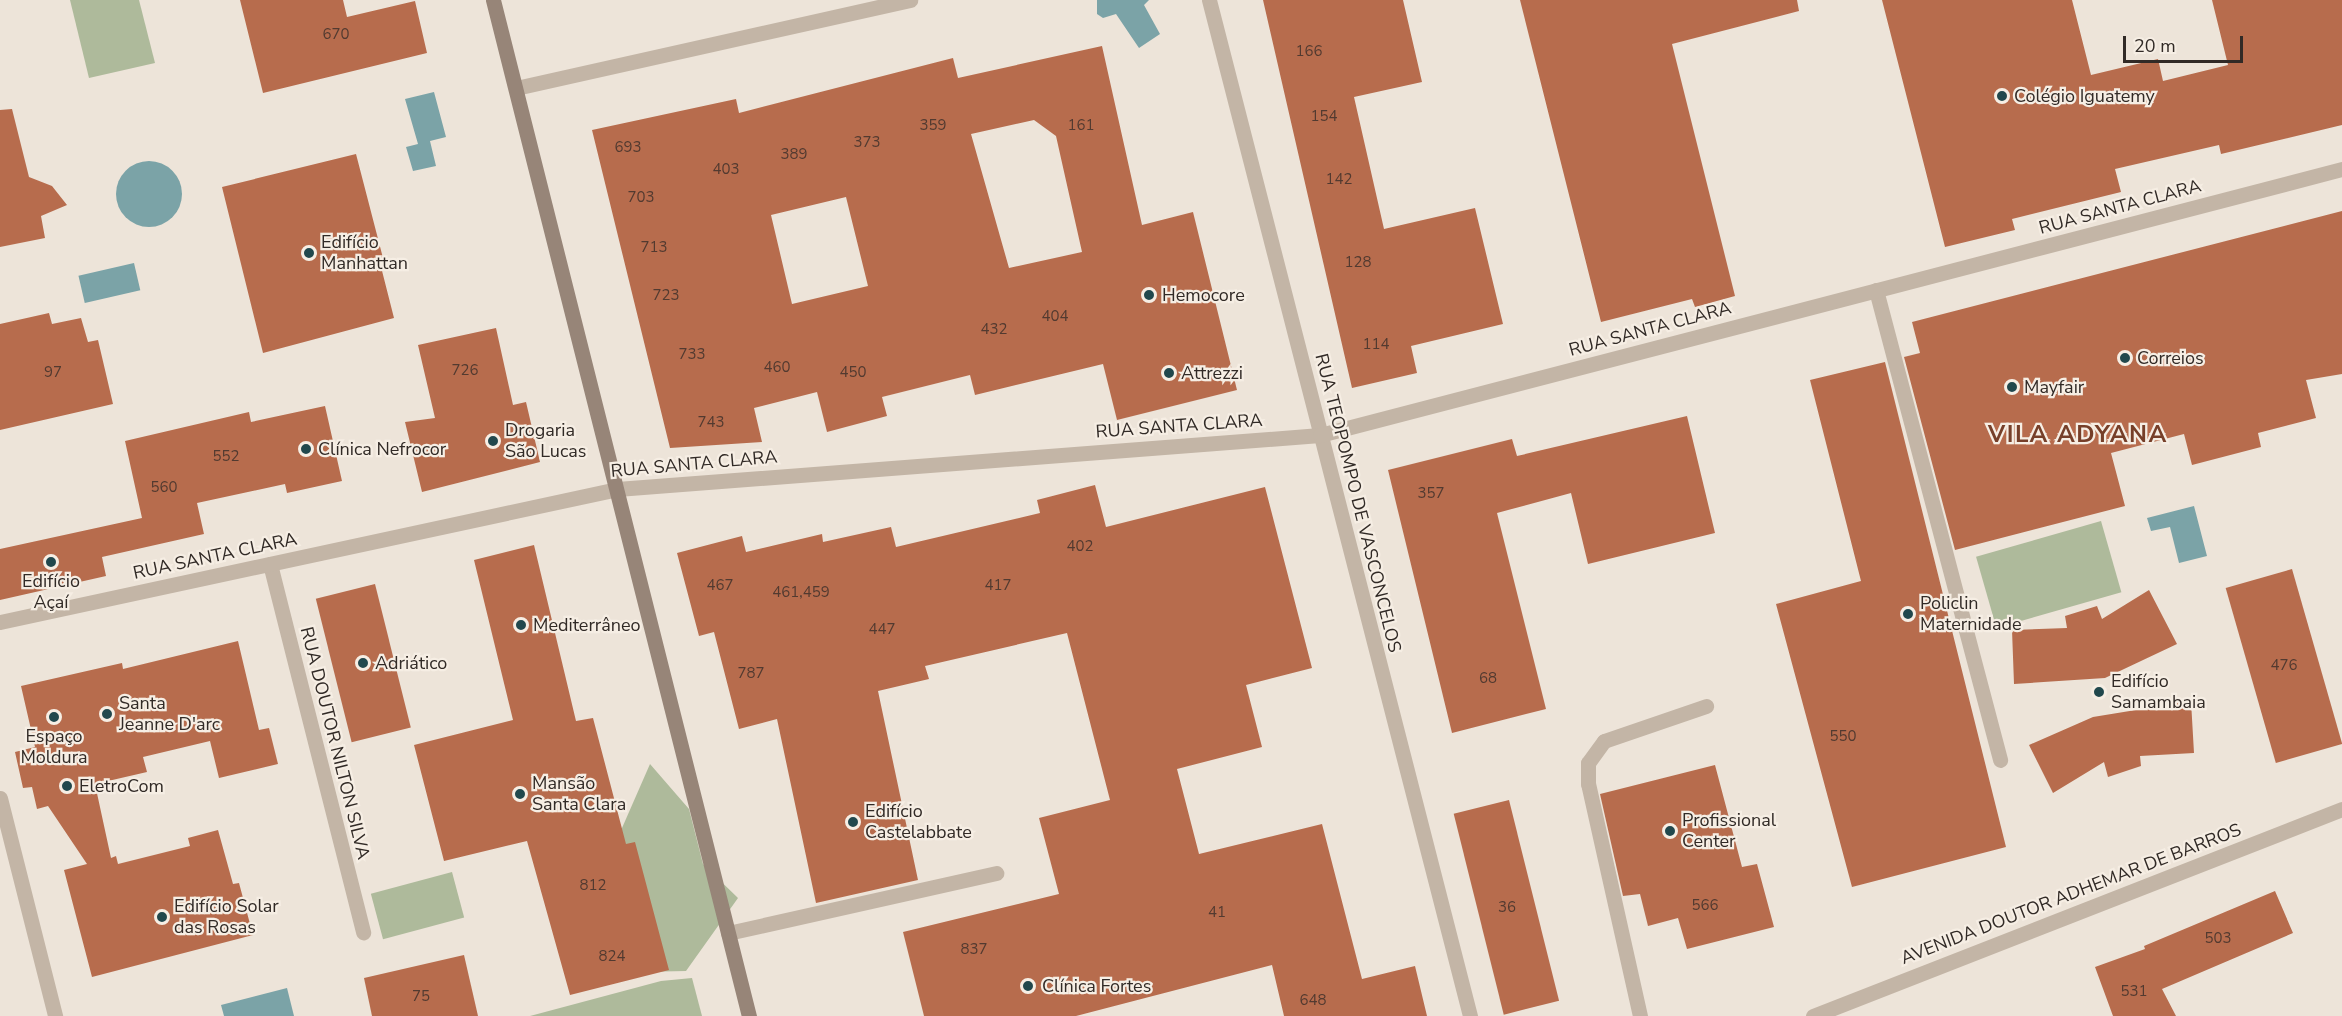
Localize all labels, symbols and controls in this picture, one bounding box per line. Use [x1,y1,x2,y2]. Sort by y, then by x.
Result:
scale bar [2126,24,2246,62]
house number: 670 [323,26,349,44]
text: 20 m [2134,34,2176,58]
house number: 166 [1296,43,1322,61]
place label: Colégio Iguatemy [2014,85,2155,107]
marker: Colégio Iguatemy [1995,89,2009,103]
house number: 154 [1311,108,1337,126]
house number: 359 [920,117,946,135]
house number: 161 [1068,117,1094,135]
house number: 373 [854,134,880,152]
house number: 693 [615,139,641,157]
house number: 389 [781,146,807,164]
house number: 403 [713,161,739,179]
house number: 142 [1326,171,1352,189]
street label: RUA SANTA CLARA [2037,175,2203,239]
house number: 703 [628,189,654,207]
place label: Edifício Manhattan [321,232,408,274]
house number: 713 [641,239,667,257]
marker: Edifício Manhattan [302,246,316,260]
house number: 128 [1345,254,1371,272]
place label: Hemocore [1162,284,1245,306]
marker: Hemocore [1140,286,1158,304]
house number: 723 [653,287,679,305]
street label: RUA SANTA CLARA [1567,297,1733,361]
house number: 404 [1042,308,1068,326]
house number: 432 [981,321,1007,339]
house number: 114 [1363,336,1389,354]
house number: 733 [679,346,705,364]
place label: Correios [2137,347,2204,369]
street label: RUA TEOPOMPO DE VASCONCELOS [1310,351,1406,655]
marker: Correios [2118,351,2132,365]
house number: 460 [764,359,790,377]
house number: 726 [452,362,478,380]
place label: Attrezzi [1181,362,1243,384]
house number: 97 [44,364,62,382]
house number: 450 [840,364,866,382]
marker: Attrezzi [1162,366,1176,380]
place label: Mayfair [2024,376,2084,398]
marker: Mayfair [2005,380,2019,394]
street label: RUA SANTA CLARA [1095,409,1263,443]
house number: 743 [698,414,724,432]
place label: Drogaria São Lucas [505,420,586,462]
district label: VILA ADYANA [1988,421,2168,449]
marker: Drogaria São Lucas [486,434,500,448]
place label: Clínica Nefrocor [318,438,446,460]
marker: Clínica Nefrocor [299,442,313,456]
street label: RUA SANTA CLARA [610,446,778,482]
house number: 552 [213,448,239,466]
house number: 560 [151,479,177,497]
house number: 357 [1418,485,1444,503]
street label: RUA SANTA CLARA [131,528,299,584]
house number: 402 [1067,538,1093,556]
marker: Edifício Açaí [44,555,58,569]
place label: Edifício Açaí [22,571,80,614]
house number: 467 [707,577,733,595]
house number: 417 [985,577,1011,595]
house number: 461,459 [772,584,830,602]
place label: Policlin Maternidade [1920,593,2022,636]
marker: Policlin Maternidade [1901,607,1915,621]
place label: Mediterrâneo [533,614,641,636]
marker: Mediterrâneo [514,618,528,632]
house number: 447 [869,621,895,639]
street label: RUA DOUTOR NILTON SILVA [296,624,374,862]
place label: Adriático [375,652,447,674]
marker: Adriático [356,656,370,670]
house number: 476 [2271,657,2297,675]
house number: 787 [738,665,764,683]
house number: 68 [1479,670,1497,688]
place label: Edifício Samambaia [2111,671,2206,714]
marker: Edifício Samambaia [2092,685,2106,699]
place label: Santa Jeanne D'arc [119,693,220,736]
marker: Santa Jeanne D'arc [100,707,114,721]
marker: Espaço Moldura [47,710,61,724]
place label: Espaço Moldura [20,726,88,768]
house number: 550 [1830,728,1856,746]
place label: Mansão Santa Clara [532,773,626,816]
place label: EletroCom [79,775,164,797]
marker: EletroCom [60,779,74,793]
marker: Mansão Santa Clara [513,787,527,801]
place label: Edifício Castelabbate [865,801,972,844]
place label: Profissional Center [1682,810,1776,852]
marker: Edifício Castelabbate [846,815,860,829]
street label: AVENIDA DOUTOR ADHEMAR DE BARROS [1898,819,2244,969]
marker: Profissional Center [1663,824,1677,838]
house number: 812 [580,877,606,895]
place label: Edifício Solar das Rosas [174,896,279,938]
house number: 566 [1692,897,1718,915]
house number: 36 [1498,899,1516,917]
house number: 41 [1208,904,1226,922]
marker: Edifício Solar das Rosas [155,910,169,924]
house number: 503 [2205,930,2231,948]
house number: 837 [961,941,987,959]
house number: 824 [599,948,625,966]
place label: Clínica Fortes [1042,975,1151,997]
marker: Clínica Fortes [1019,977,1037,995]
house number: 531 [2121,983,2147,1001]
house number: 75 [412,988,430,1006]
house number: 648 [1300,992,1326,1010]

